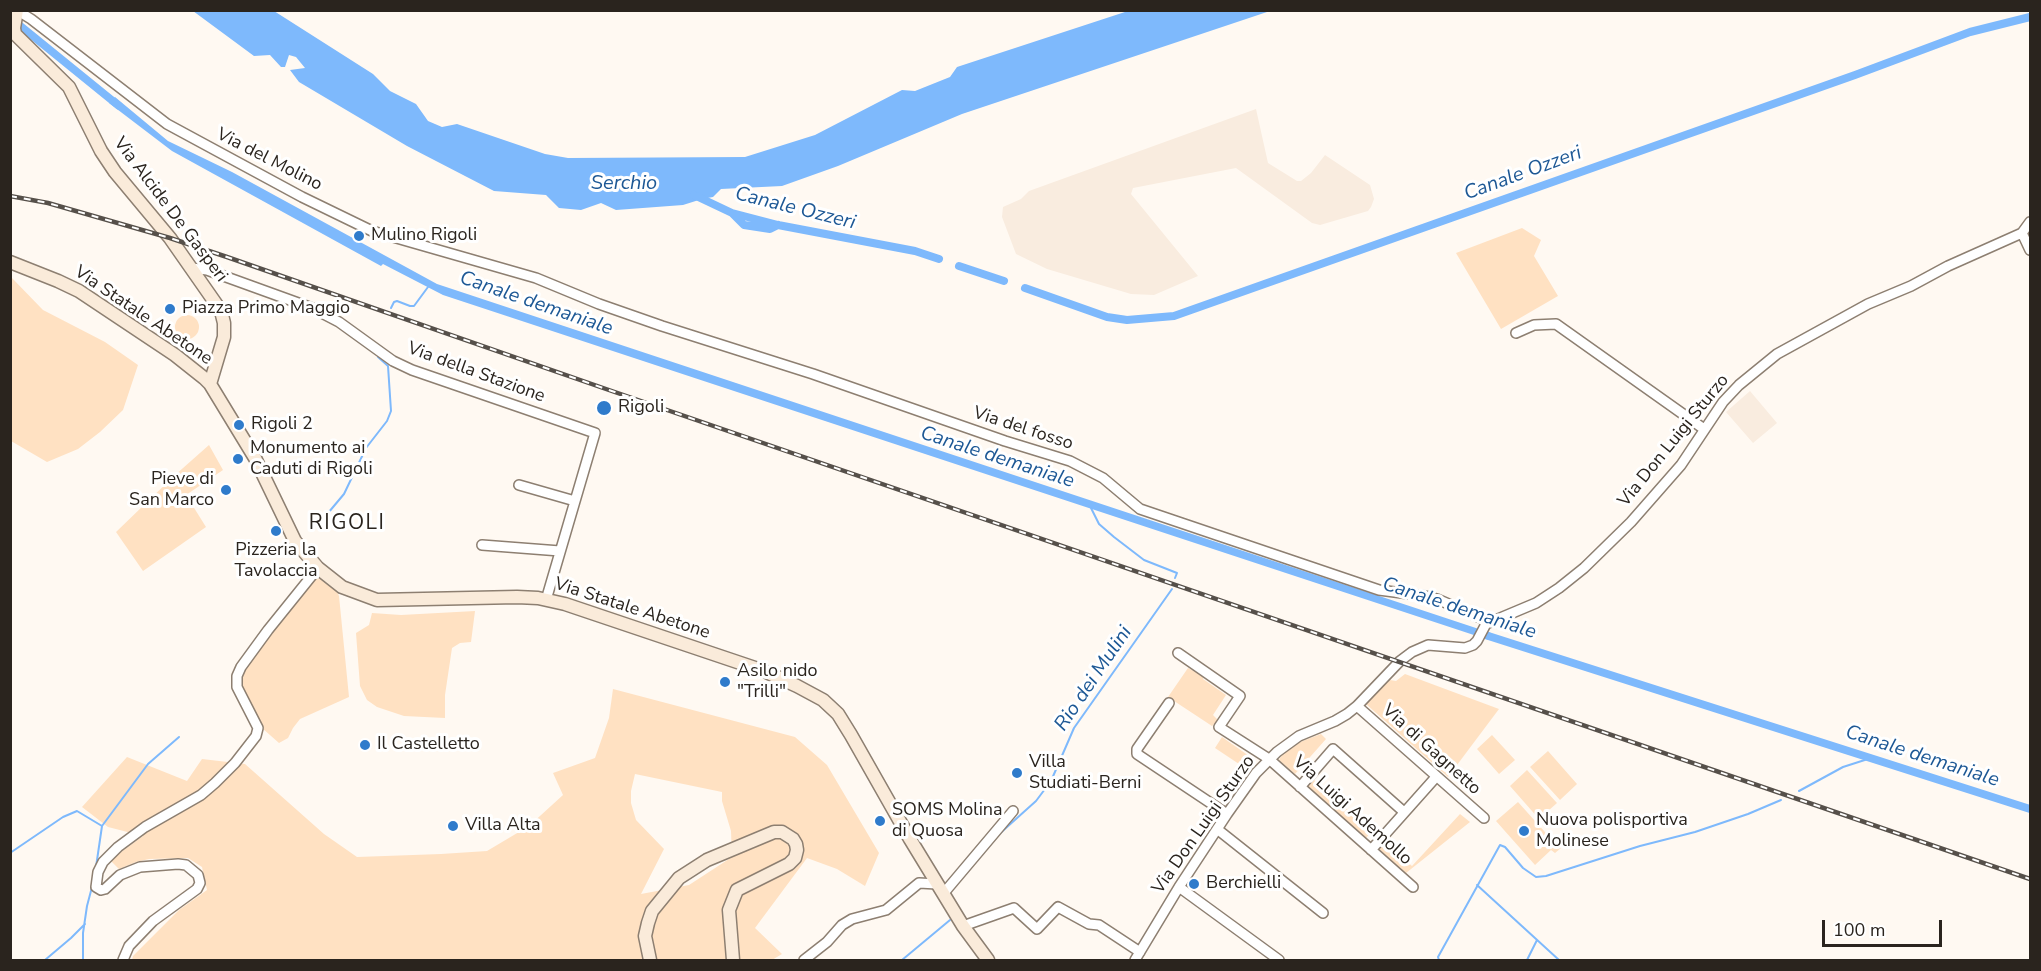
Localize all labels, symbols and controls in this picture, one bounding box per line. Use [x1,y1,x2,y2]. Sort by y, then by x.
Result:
street label: Via del Molino [212,124,326,196]
street label: Via Alcide De Gasperi [108,133,232,287]
water label: Canale Ozzeri [1461,142,1585,206]
water label: Serchio [591,172,657,196]
water label: Canale Ozzeri [732,182,858,236]
place label: Mulino Rigoli [371,225,477,247]
marker: Mulino Rigoli [352,229,366,243]
street label: Via Statale Abetone [70,262,216,370]
water label: Canale demaniale [456,267,616,341]
place label: Piazza Primo Maggio [182,298,350,320]
marker: Piazza Primo Maggio [163,302,177,316]
street label: Via della Stazione [404,338,548,408]
street label: Via Don Luigi Sturzo [1614,370,1734,512]
place label: Rigoli [618,397,664,419]
marker: Rigoli [595,399,613,417]
street label: Via del fosso [970,403,1076,455]
place label: Rigoli 2 [251,414,313,436]
marker: Rigoli 2 [232,418,246,432]
water label: Canale demaniale [917,422,1077,494]
place label: Monumento ai Caduti di Rigoli [250,438,373,480]
marker: Monumento ai Caduti di Rigoli [231,452,245,466]
place label: Pieve di San Marco [129,469,214,512]
marker: Pieve di San Marco [219,483,233,497]
district label: RIGOLI [309,511,385,537]
marker: Pizzeria la Tavolaccia [269,524,283,538]
place label: Pizzeria la Tavolaccia [234,540,318,582]
water label: Canale demaniale [1379,573,1539,645]
street label: Via Statale Abetone [552,574,712,644]
water label: Rio dei Mulini [1050,622,1138,736]
place label: Asilo nido "Trilli" [737,661,818,704]
marker: Asilo nido "Trilli" [718,675,732,689]
street label: Via di Gagnetto [1377,700,1485,800]
water label: Canale demaniale [1842,721,2002,793]
place label: Il Castelletto [377,734,480,756]
marker: Il Castelletto [358,738,372,752]
place label: Villa Studiati-Berni [1029,752,1141,795]
street label: Via Don Luigi Sturzo [1148,752,1260,898]
street label: Via Luigi Ademollo [1288,752,1416,870]
marker: Villa Studiati-Berni [1010,766,1024,780]
place label: SOMS Molina di Quosa [892,800,1003,842]
place label: Nuova polisportiva Molinese [1536,810,1688,852]
marker: SOMS Molina di Quosa [873,814,887,828]
place label: Villa Alta [465,815,541,837]
marker: Villa Alta [446,819,460,833]
marker: Nuova polisportiva Molinese [1517,824,1531,838]
place label: Berchielli [1206,873,1281,895]
marker: Berchielli [1187,877,1201,891]
scale bar [1825,908,1945,946]
text: 100 m [1833,918,1885,942]

